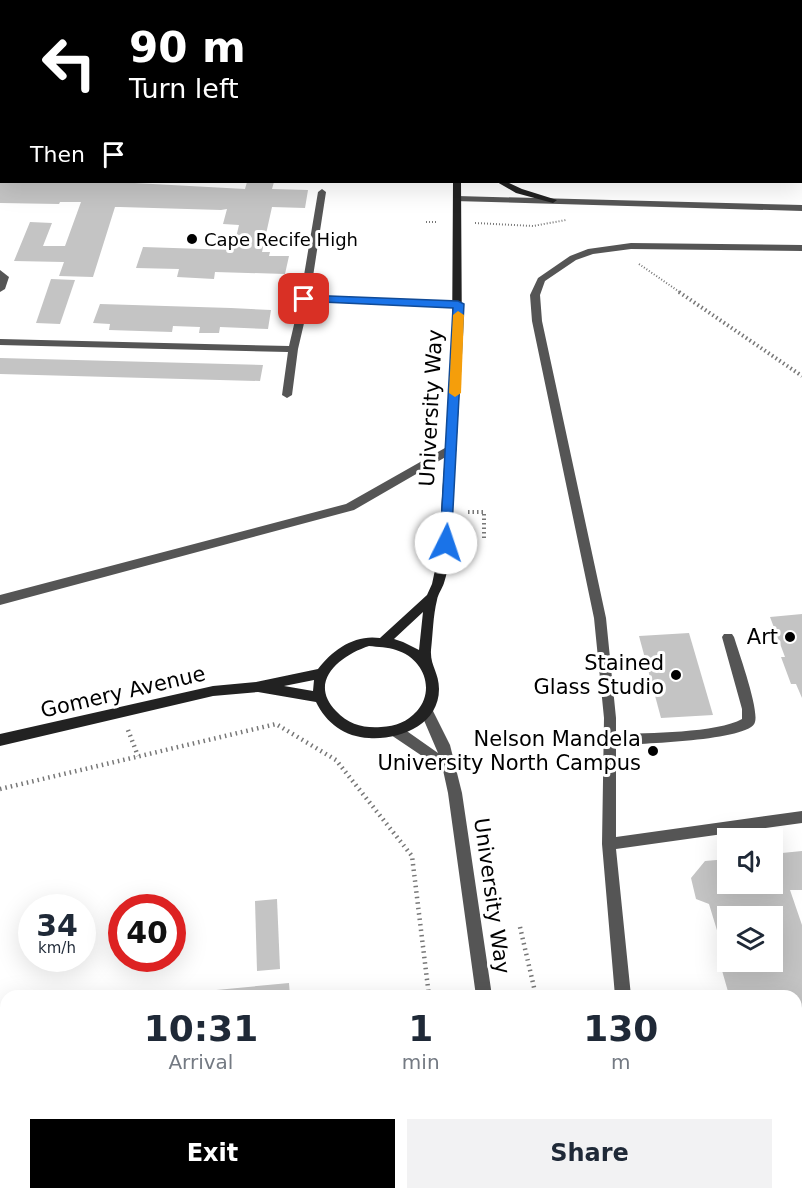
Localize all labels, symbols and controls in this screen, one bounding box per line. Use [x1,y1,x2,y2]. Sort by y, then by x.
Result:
text: 90 m [129,23,246,72]
icon: left [30,24,108,102]
text: Turn left [129,73,239,104]
icon: arrive [97,138,130,171]
text: Then [30,142,85,167]
place label: Cape Recife High [204,229,358,250]
marker: Cape Recife High [185,232,199,246]
pin [278,273,329,324]
icon: arrive [287,282,320,315]
street label: University Way [415,329,447,487]
position arrow [414,511,478,575]
place label: Art [747,625,778,649]
marker: Art [783,630,797,644]
place label: Stained Glass Studio [534,651,664,699]
street label: Gomery Avenue [38,661,208,723]
marker: Stained Glass Studio [669,668,683,682]
place label: Nelson Mandela University North Campus [377,727,641,775]
marker: Nelson Mandela University North Campus [646,744,660,758]
street label: University Way [469,816,515,976]
map controls [717,828,783,972]
button: sound [717,828,783,894]
speed limit sign: 40 [108,894,186,972]
button: layers [717,906,783,972]
text: 34 [36,908,78,943]
text: km/h [38,939,76,957]
text: 10:31 [144,1008,258,1049]
text: 1 [408,1008,433,1049]
text: 130 [583,1008,658,1049]
text: Arrival [168,1050,233,1074]
text: min [402,1050,440,1074]
text: m [611,1050,631,1074]
button: Exit [30,1119,395,1188]
button: Share [407,1119,772,1188]

